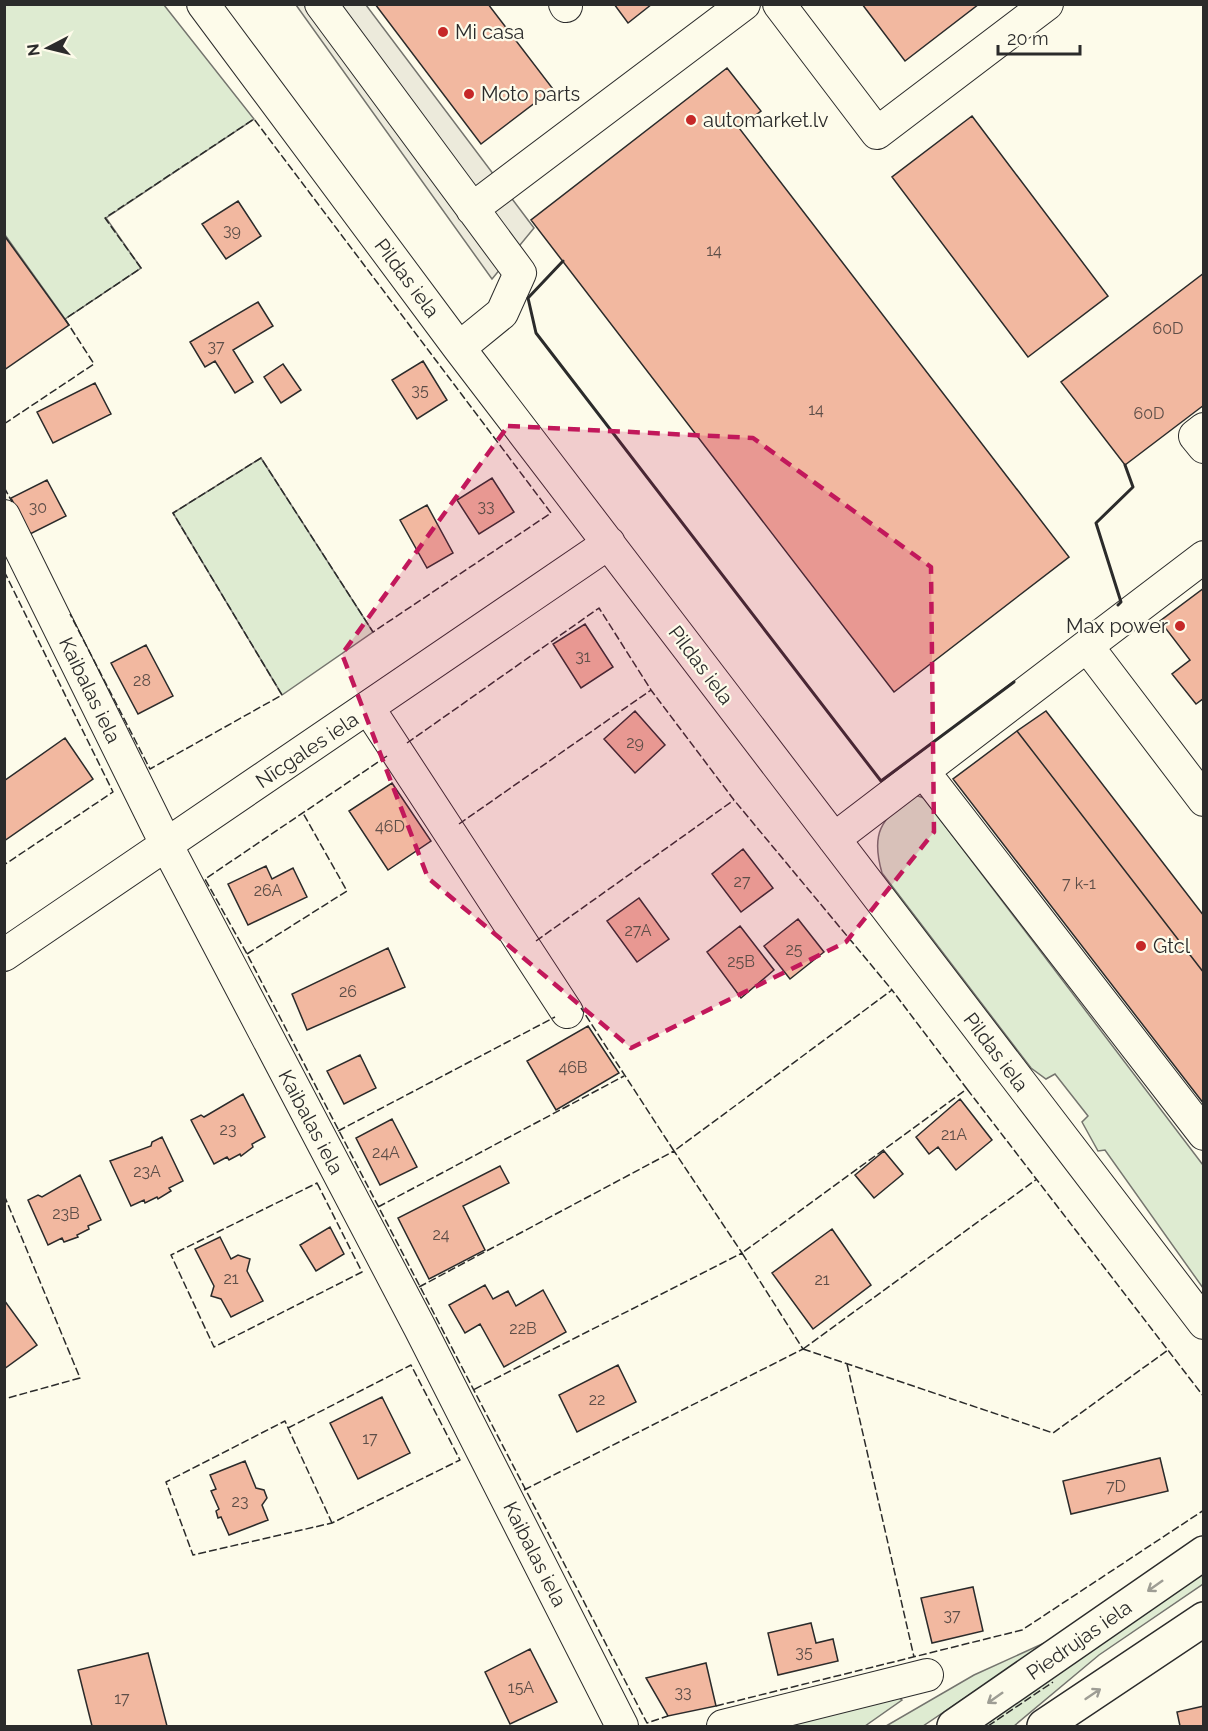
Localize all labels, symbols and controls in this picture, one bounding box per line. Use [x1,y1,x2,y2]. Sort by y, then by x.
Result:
north arrow [18,18,78,78]
scale bar [998,18,1080,56]
place label: Mi casa [455,20,524,44]
marker: Mi casa [436,25,450,39]
text: 20 m [1007,28,1049,49]
text: N [23,43,44,57]
place label: Moto parts [481,82,580,106]
marker: Moto parts [462,87,476,101]
place label: automarket.lv [703,108,829,132]
marker: automarket.lv [684,113,698,127]
house number: 39 [223,221,241,240]
street label: Pildas iela [369,234,445,322]
house number: 14 [706,241,722,260]
house number: 60D [1153,319,1183,338]
house number: 37 [207,337,225,356]
house number: 35 [411,381,429,400]
house number: 14 [808,400,824,419]
house number: 60D [1134,404,1164,423]
house number: 33 [477,497,495,516]
house number: 30 [29,498,47,517]
place label: Max power [1066,614,1168,638]
marker: Max power [1173,619,1187,633]
street label: Pildas iela [663,621,739,709]
street label: Kaibalas iela [54,633,126,747]
house number: 31 [575,647,591,666]
house number: 28 [133,671,151,690]
street label: Nīcgales iela [251,707,363,793]
house number: 29 [626,733,644,752]
house number: 46D [375,817,405,836]
house number: 27 [734,872,751,891]
house number: 7 k-1 [1062,874,1096,893]
house number: 26A [254,881,282,900]
house number: 27A [625,921,652,940]
place label: Gtcl [1153,934,1191,958]
marker: Gtcl [1134,939,1148,953]
house number: 25 [785,940,803,959]
house number: 25B [727,952,755,971]
house number: 26 [339,982,357,1001]
street label: Pildas iela [958,1008,1034,1096]
house number: 46B [558,1058,588,1077]
street label: Kaibalas iela [273,1066,349,1178]
house number: 23 [220,1120,236,1139]
house number: 21A [941,1125,967,1144]
house number: 24A [372,1143,400,1162]
house number: 23A [133,1162,161,1181]
house number: 23B [52,1204,80,1223]
house number: 24 [432,1225,450,1244]
house number: 21 [223,1269,239,1288]
house number: 21 [814,1270,830,1289]
house number: 22B [509,1319,537,1338]
house number: 22 [589,1390,605,1409]
house number: 17 [362,1429,378,1448]
house number: 7D [1106,1477,1126,1496]
house number: 23 [232,1492,248,1511]
street label: Kaibalas iela [498,1497,572,1611]
one-way arrow [1148,1580,1164,1592]
street label: Piedrujas iela [1022,1595,1136,1685]
house number: 37 [943,1606,961,1625]
house number: 35 [795,1643,813,1662]
house number: 15A [508,1678,534,1697]
house number: 33 [674,1683,692,1702]
one-way arrow [1084,1688,1101,1700]
house number: 17 [114,1689,130,1708]
one-way arrow [988,1692,1004,1704]

